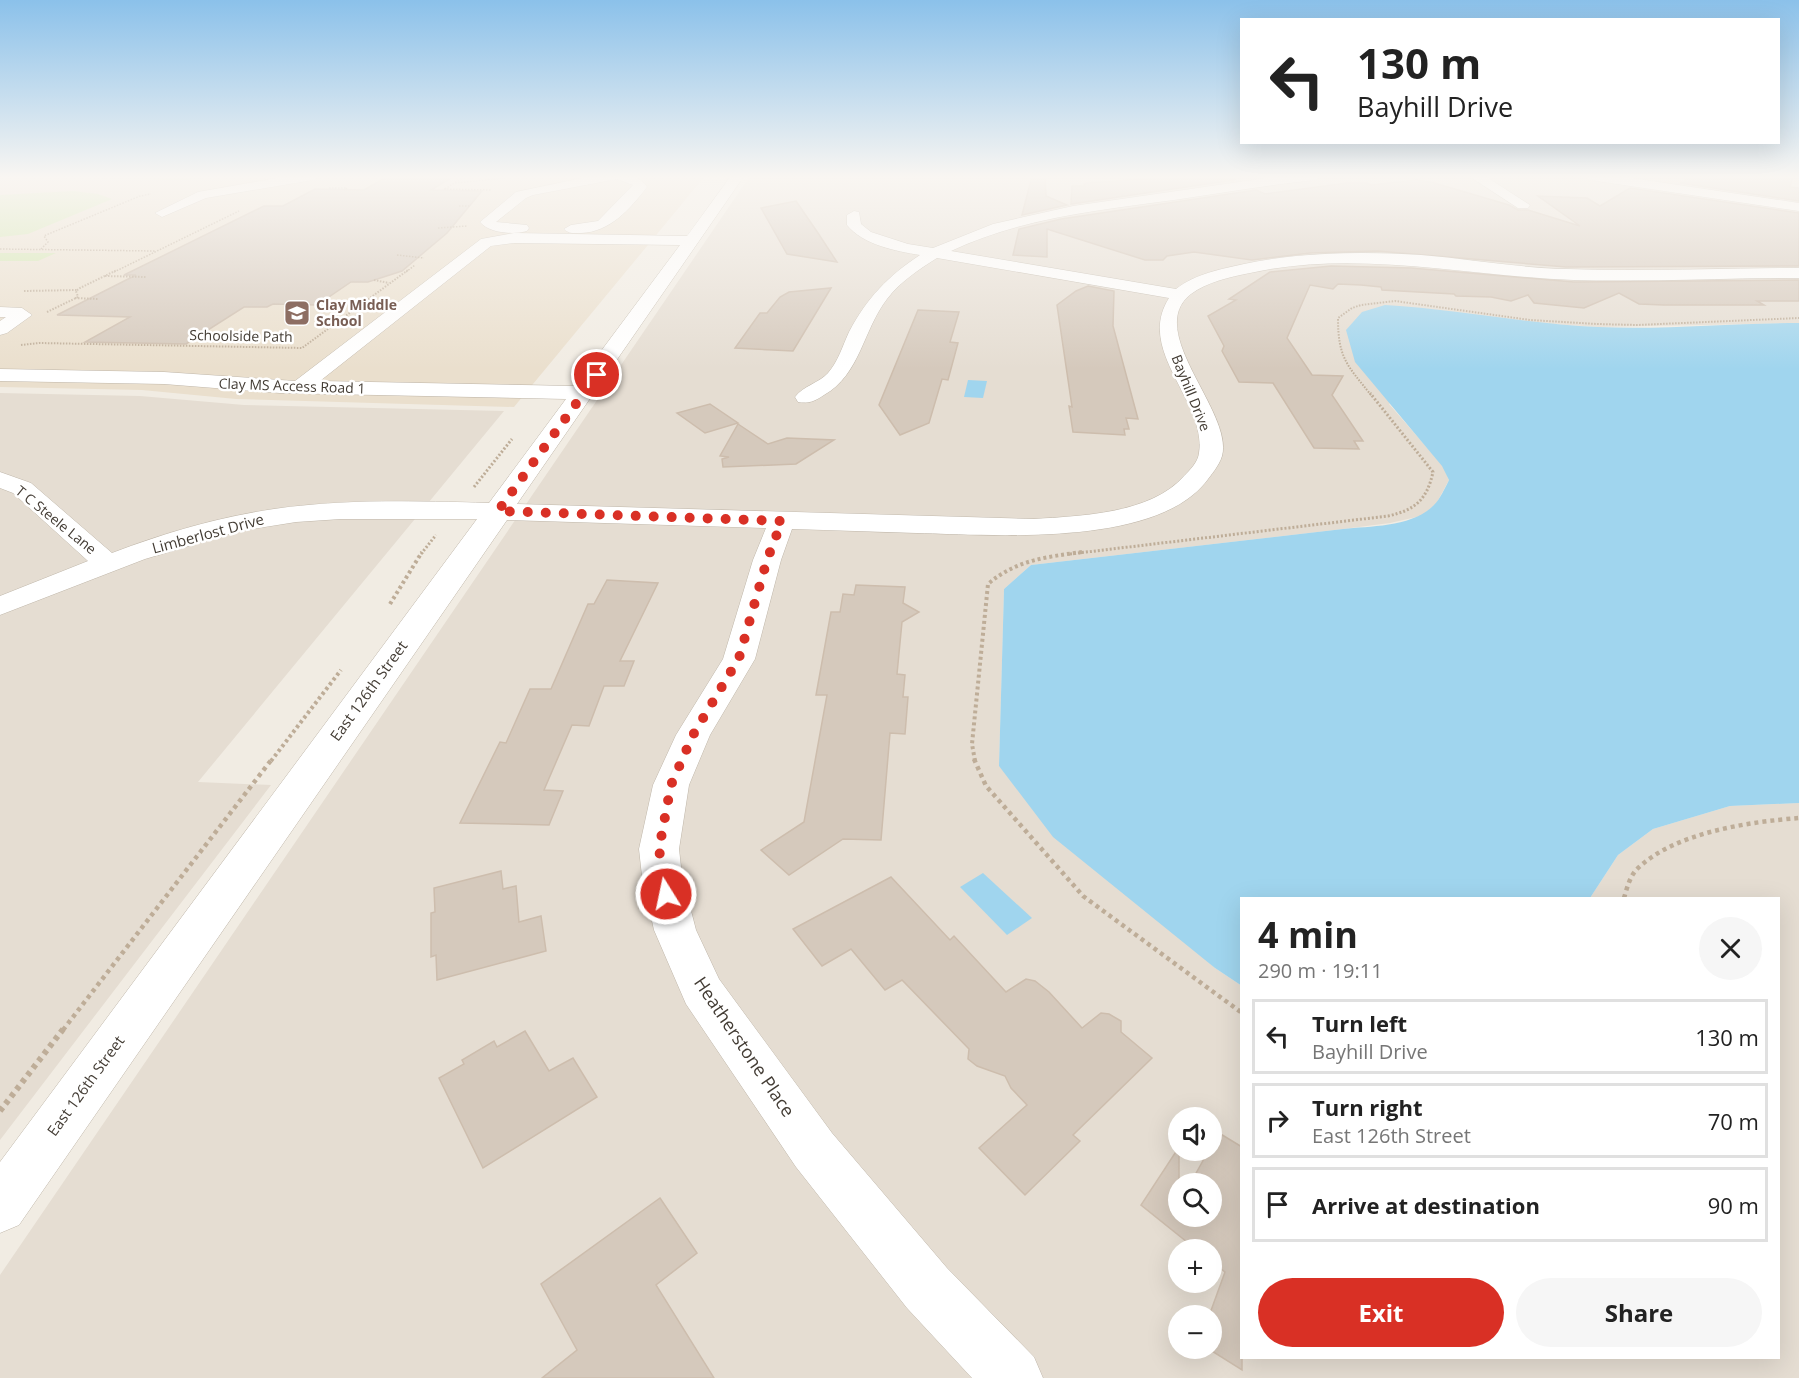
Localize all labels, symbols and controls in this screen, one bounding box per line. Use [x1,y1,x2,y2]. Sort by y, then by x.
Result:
text: 130 m [1357,34,1481,91]
icon: left [1258,42,1336,120]
text: Bayhill Drive [1357,88,1513,125]
place label: Clay Middle School [316,295,397,330]
school or university icon: Clay Middle School [282,298,312,328]
street label: Schoolside Path [189,325,293,346]
pin [571,349,622,400]
street label: Bayhill Drive [1167,352,1215,434]
icon: arrive [580,358,613,391]
street label: Clay MS Access Road 1 [218,373,366,398]
street label: T C Steele Lane [12,481,101,558]
street label: Limberlost Drive [150,508,266,558]
street label: East 126th Street [325,636,411,744]
position arrow [634,862,698,926]
text: 4 min [1258,910,1358,959]
button: close [1699,917,1762,980]
text: 290 m · 19:11 [1258,957,1383,984]
street label: Heatherstone Place [689,972,801,1121]
text: Turn left [1312,1008,1407,1038]
icon: left [1261,1020,1294,1053]
text: 130 m [1695,1022,1759,1052]
street label: East 126th Street [42,1031,128,1139]
text: Bayhill Drive [1312,1038,1428,1065]
text: Turn right [1312,1092,1423,1122]
icon: right [1261,1104,1294,1137]
text: 70 m [1708,1106,1759,1136]
map controls [1168,1107,1222,1359]
button: sound [1168,1107,1222,1161]
text: East 126th Street [1312,1122,1471,1149]
button: search [1168,1173,1222,1227]
icon: arrive [1261,1188,1294,1221]
text: Arrive at destination [1312,1190,1540,1220]
text: 90 m [1708,1190,1759,1220]
button: + [1168,1239,1222,1293]
button: Exit [1258,1278,1504,1347]
button: Share [1516,1278,1762,1347]
button: − [1168,1305,1222,1359]

